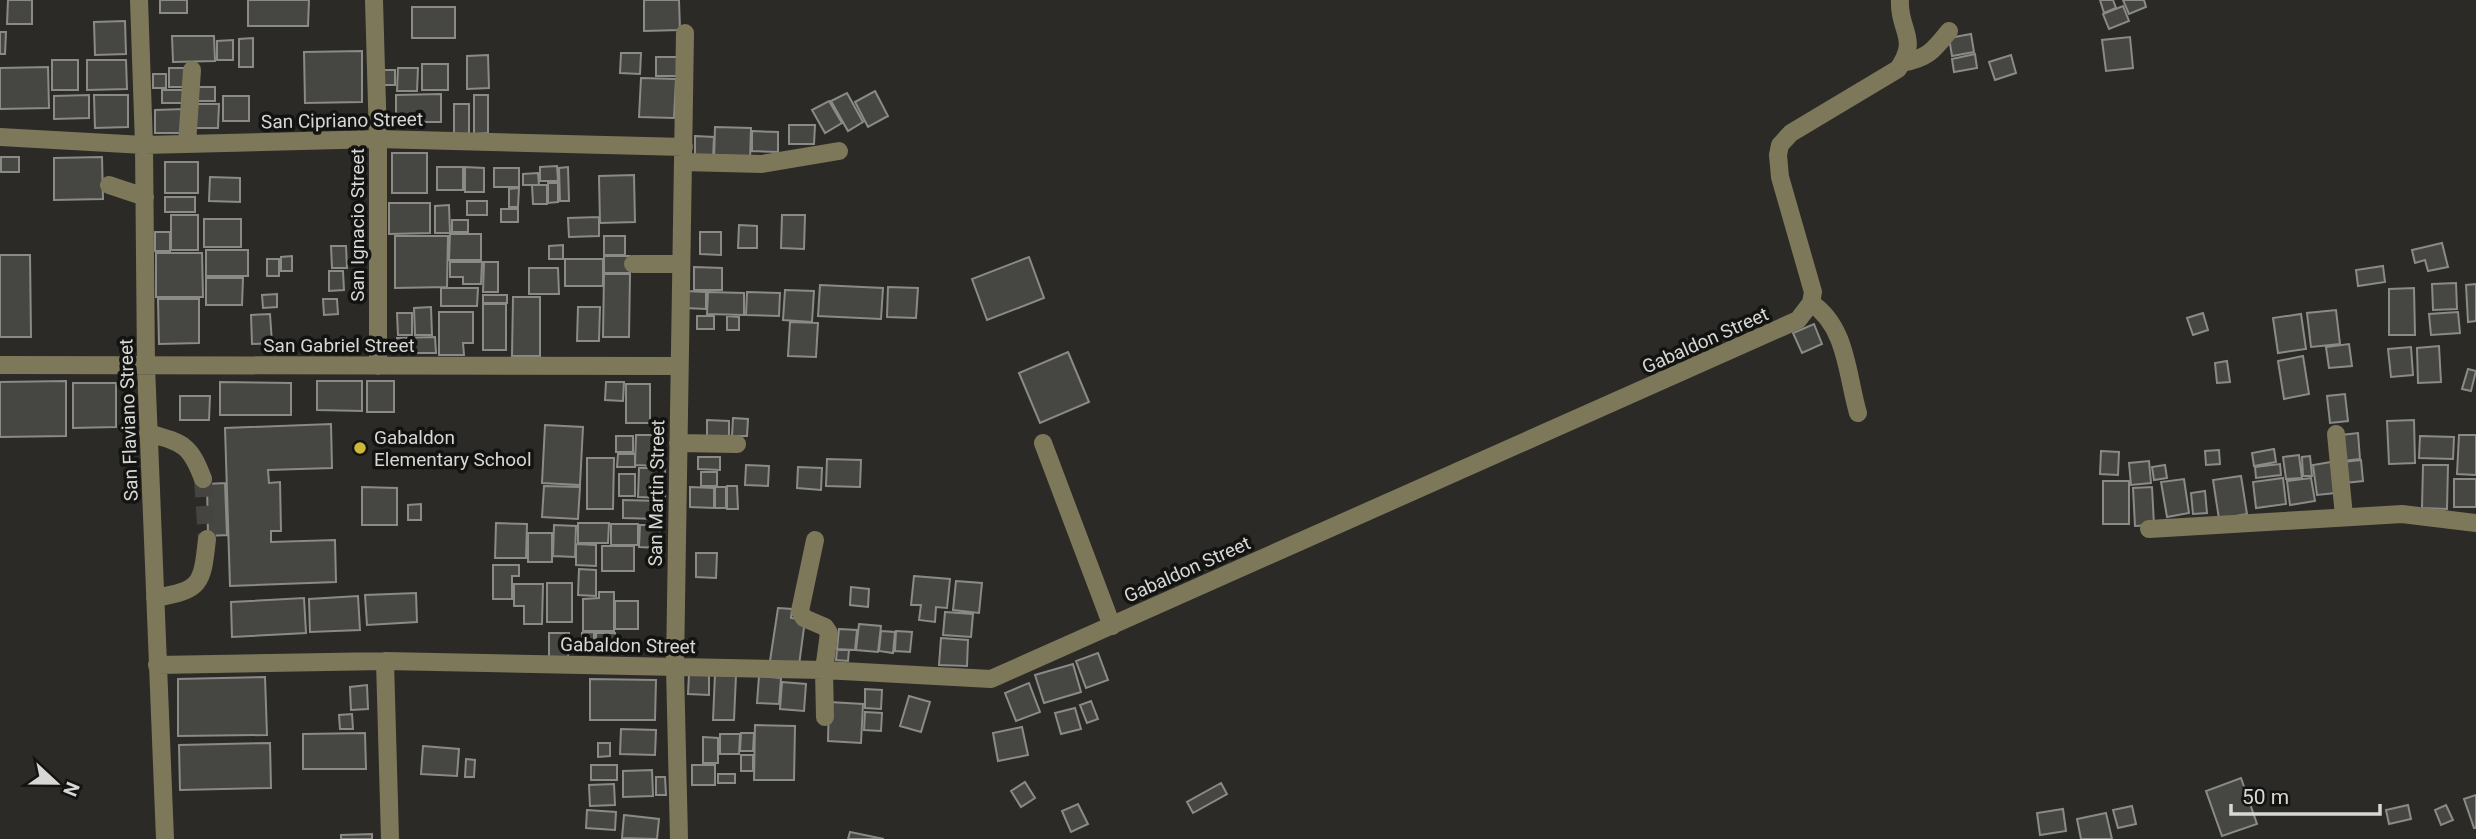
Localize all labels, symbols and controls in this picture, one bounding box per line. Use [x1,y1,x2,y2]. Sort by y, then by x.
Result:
street label: San Cipriano Street [261,108,423,133]
street label: San Ignacio Street [346,148,369,302]
street label: Gabaldon Street [1638,302,1772,379]
street label: San Gabriel Street [263,334,415,357]
street label: San Flaviano Street [114,338,143,502]
street label: San Martin Street [644,419,669,567]
place label: Gabaldon Elementary School [374,426,532,471]
marker: Gabaldon Elementary School [352,440,368,456]
street label: Gabaldon Street [1120,531,1254,608]
street label: Gabaldon Street [560,633,696,658]
north arrow [21,748,91,818]
scale bar [2231,772,2380,816]
text: N [58,779,84,800]
text: 50 m [2242,785,2289,809]

